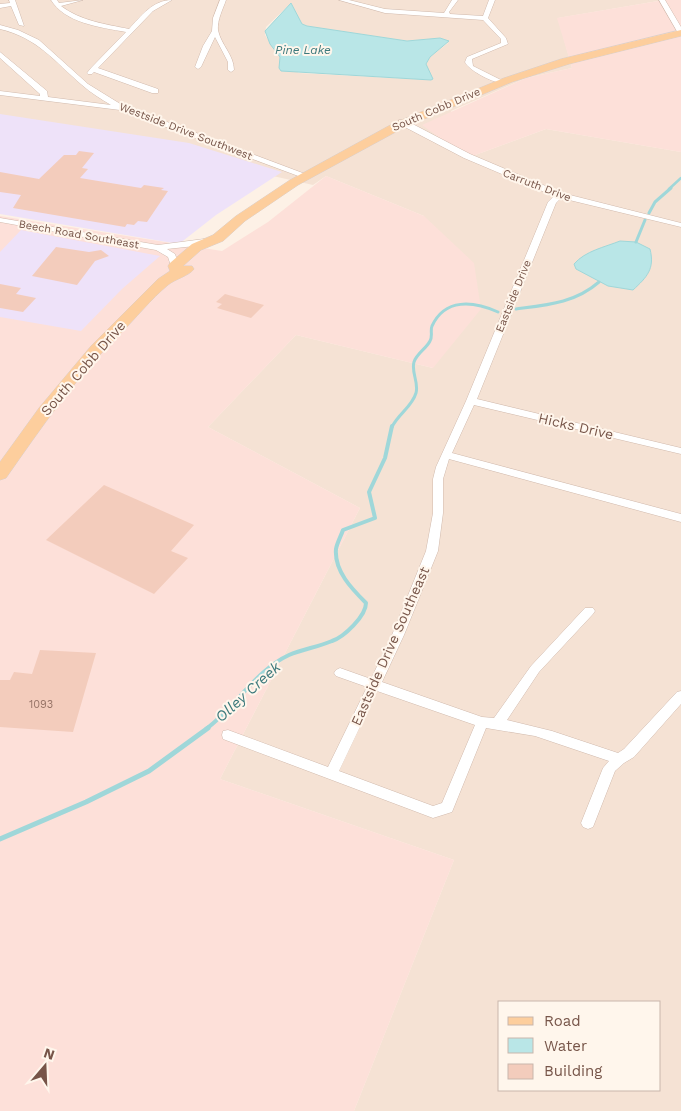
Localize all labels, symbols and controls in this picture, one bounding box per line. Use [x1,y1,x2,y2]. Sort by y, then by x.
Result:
water label: Pine Lake [275,43,331,57]
street label: South Cobb Drive [390,85,482,134]
street label: Westside Drive Southwest [118,100,254,163]
street label: Carruth Drive [501,166,573,204]
street label: Beech Road Southeast [18,217,141,252]
street label: Eastside Drive [493,258,534,334]
street label: South Cobb Drive [37,317,129,419]
street label: Hicks Drive [537,410,615,442]
street label: Eastside Drive Southeast [348,564,432,728]
water label: Olley Creek [212,658,285,726]
house number: 1093 [29,698,53,711]
legend [498,1001,661,1091]
text: Road [544,1012,581,1030]
text: Water [544,1037,587,1055]
north arrow [20,1041,70,1091]
text: N [42,1044,57,1063]
text: Building [544,1062,602,1080]

